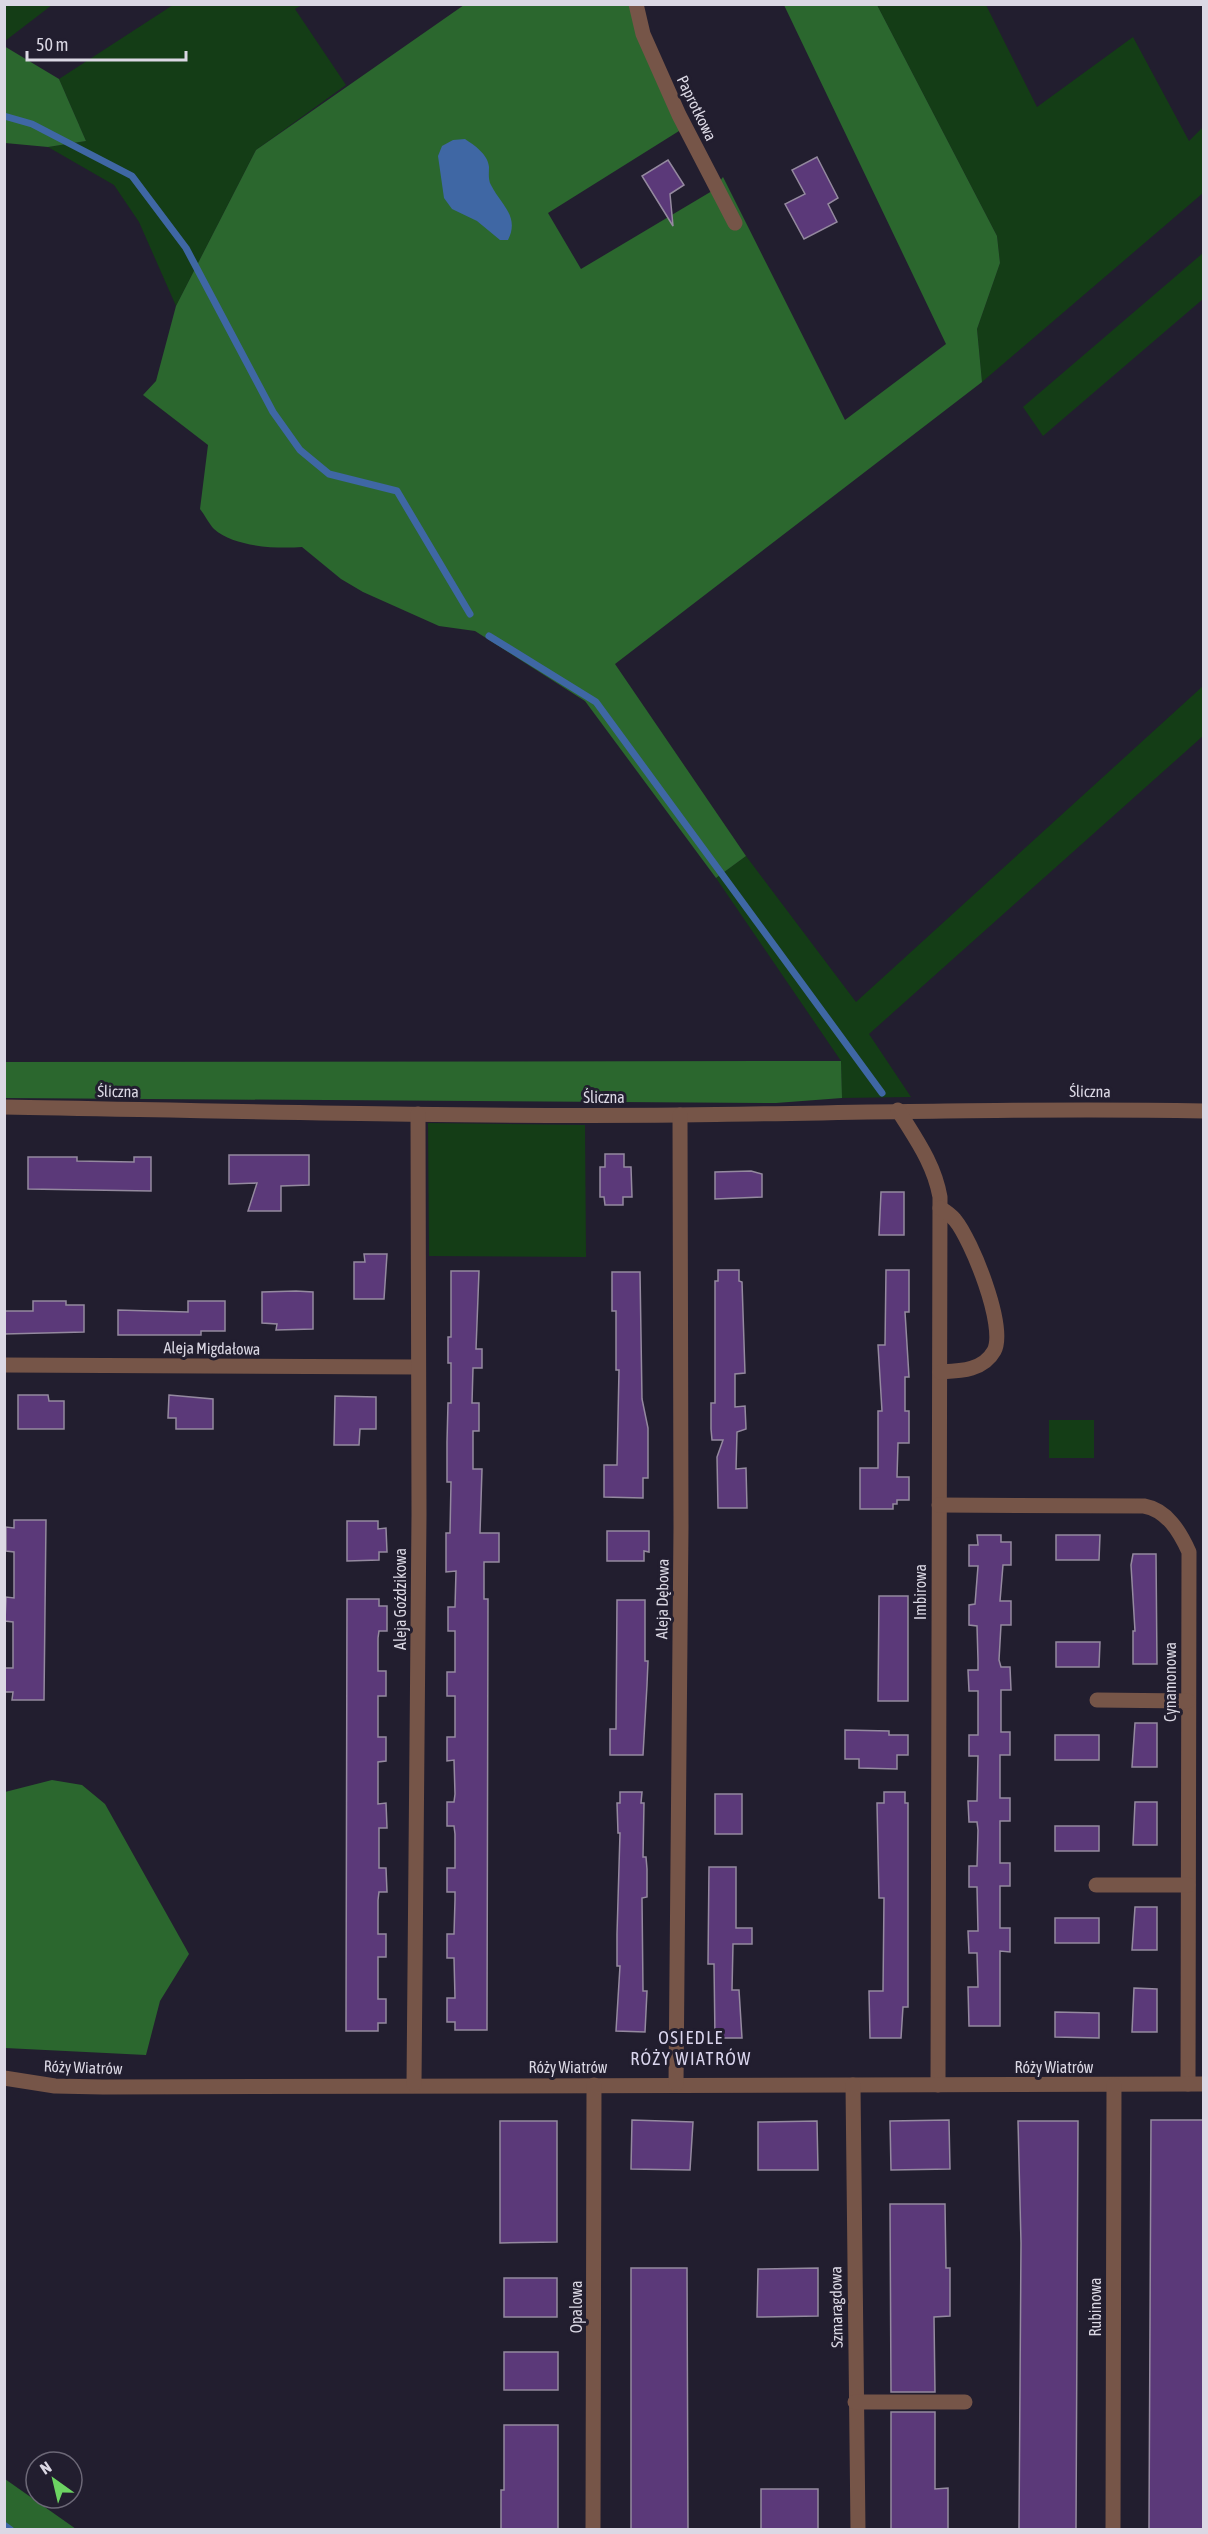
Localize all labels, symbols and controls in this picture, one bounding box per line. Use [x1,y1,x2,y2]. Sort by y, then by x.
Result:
scale bar [27,24,186,62]
text: 50 m [36,34,68,55]
street label: Paprotkowa [673,72,721,144]
street label: Śliczna [97,1082,139,1100]
street label: Śliczna [1069,1082,1111,1100]
street label: Śliczna [583,1088,625,1106]
street label: Aleja Migdałowa [163,1338,261,1359]
street label: Aleja Goździkowa [391,1548,410,1650]
street label: Aleja Dębowa [652,1559,673,1639]
street label: Imbirowa [911,1564,929,1620]
street label: Cynamonowa [1161,1642,1180,1722]
district label: OSIEDLE RÓŻY WIATRÓW [630,2027,752,2069]
street label: Róży Wiatrów [43,2057,123,2078]
street label: Róży Wiatrów [529,2058,608,2077]
street label: Róży Wiatrów [1015,2058,1094,2077]
street label: Szmaragdowa [826,2266,847,2348]
street label: Rubinowa [1086,2278,1104,2336]
street label: Opalowa [567,2281,586,2333]
north arrow [24,2450,84,2510]
text: N [37,2457,55,2478]

